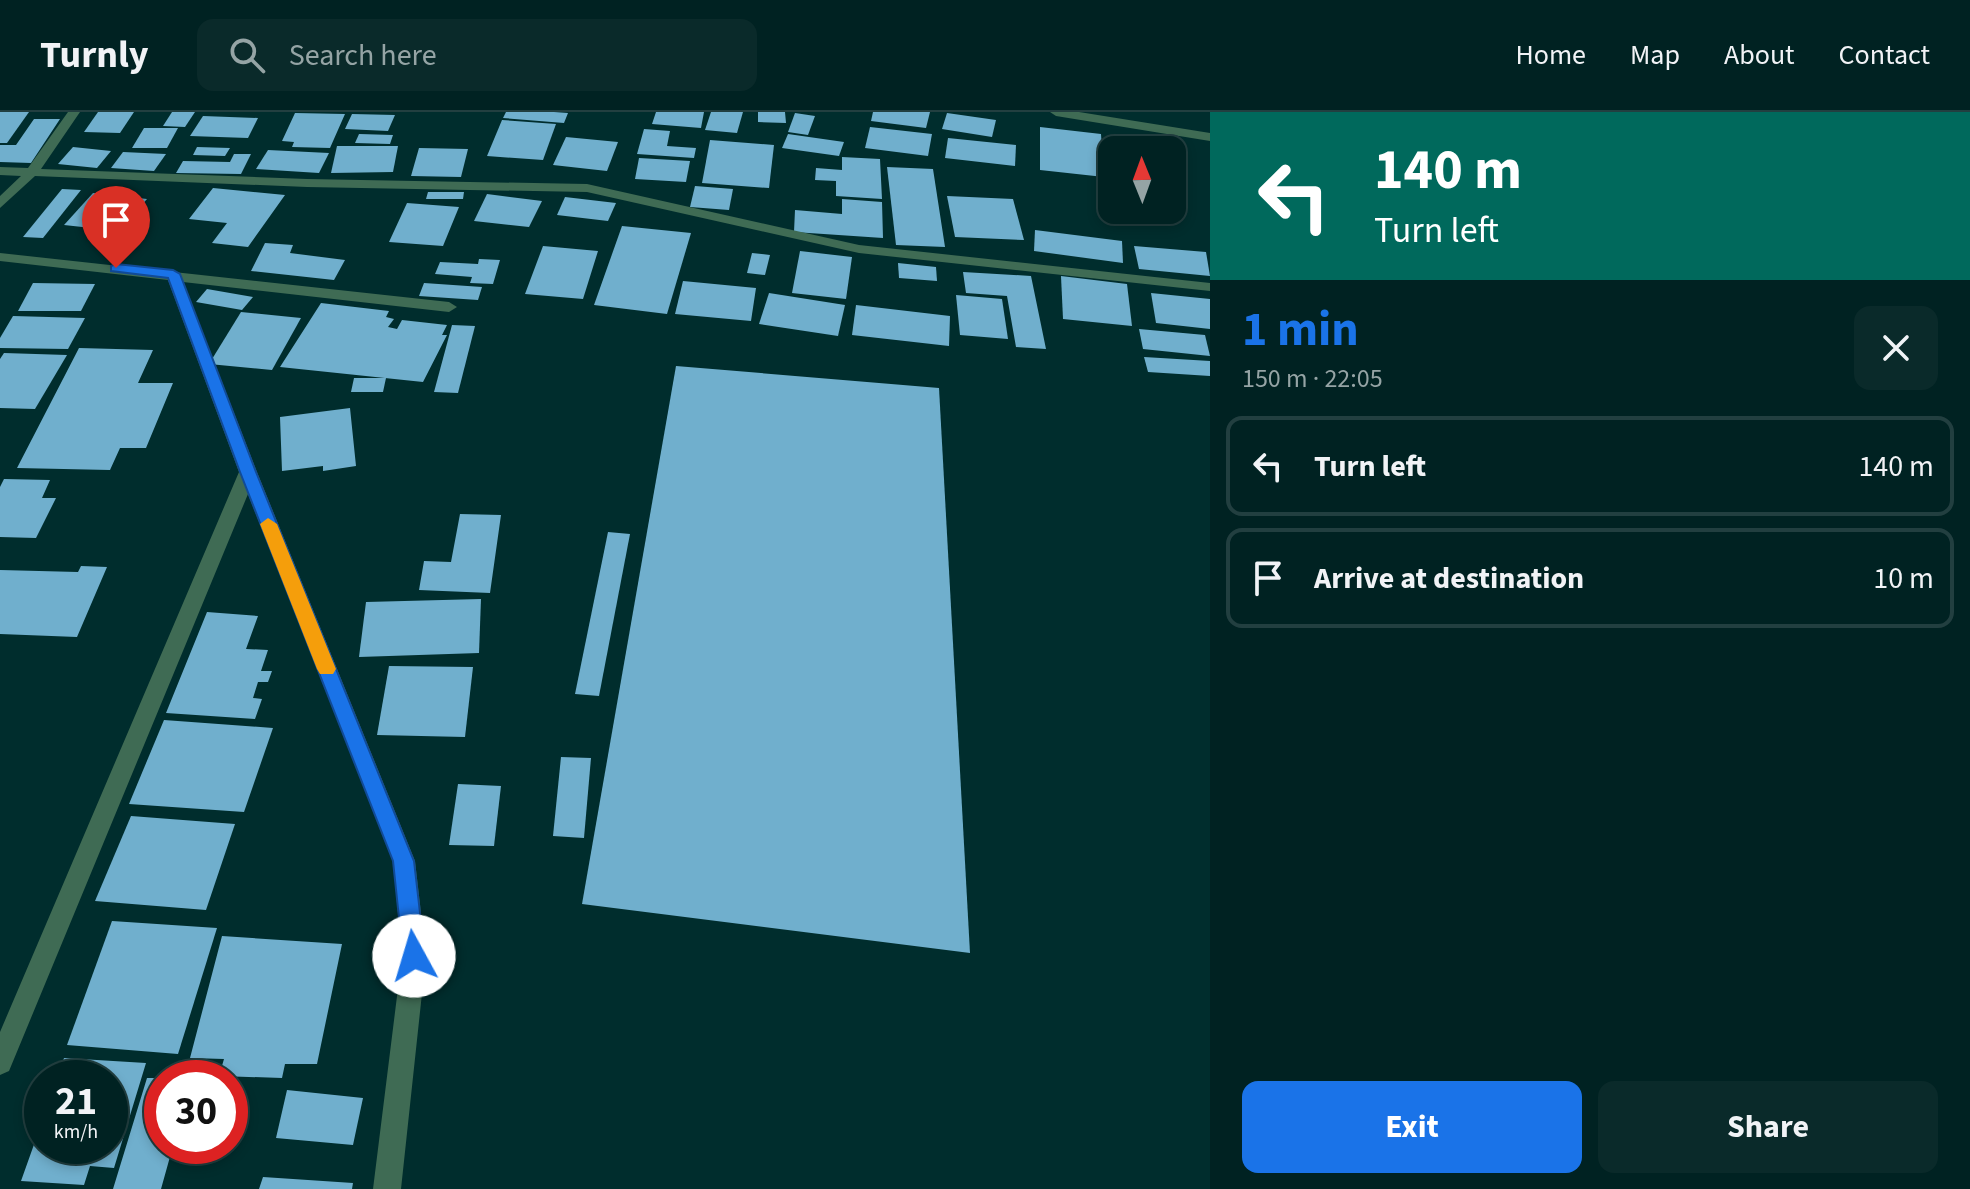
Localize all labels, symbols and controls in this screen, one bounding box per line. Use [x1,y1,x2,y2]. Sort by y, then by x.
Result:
search box [197,19,757,91]
text: Turnly [40,28,149,82]
icon: search [225,33,269,77]
text: Search here [289,34,437,77]
text: Home [1515,35,1586,75]
text: Map [1630,35,1680,75]
text: About [1724,35,1795,75]
text: Contact [1839,35,1930,75]
text: 140 m [1374,131,1522,210]
north arrow [1098,136,1186,224]
map controls [1098,136,1186,224]
icon: left [1242,144,1346,248]
pin [82,186,150,268]
icon: arrive [94,198,138,242]
text: Turn left [1374,205,1499,256]
text: 1 min [1242,296,1359,364]
button: close [1854,306,1938,390]
text: 150 m · 22:05 [1242,360,1383,397]
icon: left [1246,444,1290,488]
text: Turn left [1314,445,1426,488]
text: 140 m [1858,445,1934,488]
icon: arrive [1246,556,1290,600]
text: Arrive at destination [1314,557,1584,600]
text: 10 m [1873,557,1934,600]
position arrow [372,914,456,998]
speed limit sign: 30 [144,1060,248,1164]
text: 21 [55,1073,97,1130]
button: Exit [1242,1081,1582,1173]
button: Share [1598,1081,1938,1173]
text: km/h [54,1118,98,1146]

